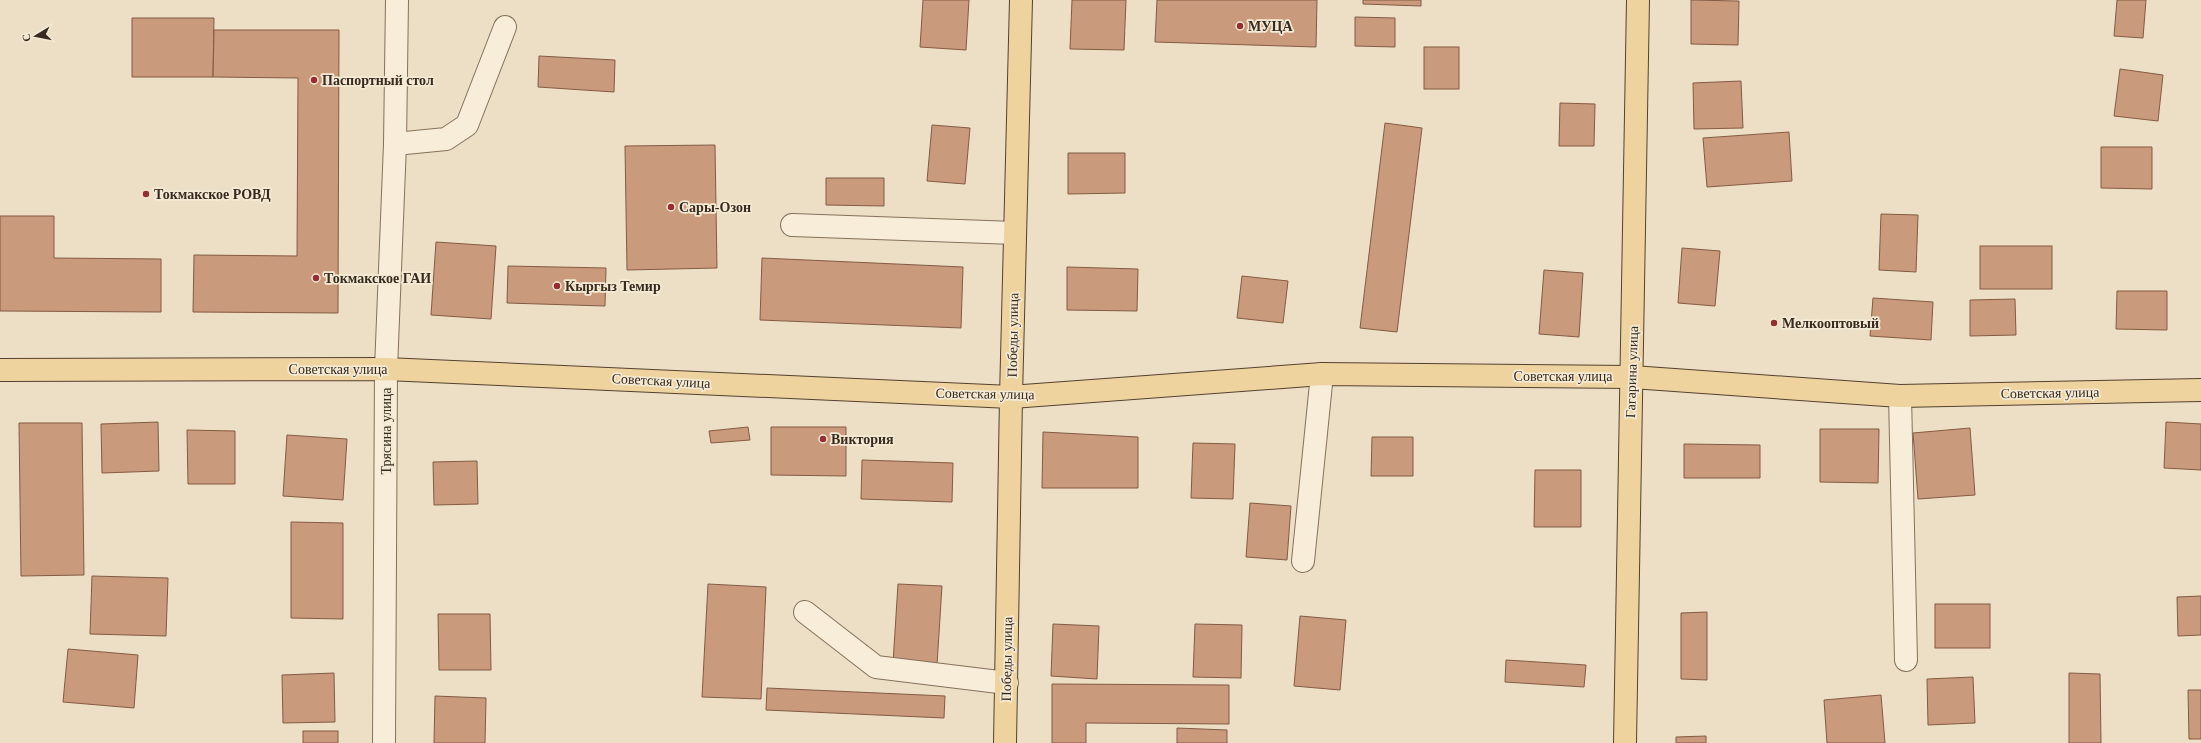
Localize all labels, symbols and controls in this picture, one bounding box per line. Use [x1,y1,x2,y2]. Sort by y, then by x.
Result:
north arrow [16,16,56,56]
place label: МУЦА [1248,19,1293,34]
marker: МУЦА [1235,21,1245,31]
text: С [20,33,33,43]
place label: Паспортный стол [322,73,434,88]
marker: Паспортный стол [309,75,319,85]
place label: Токмакское РОВД [154,187,271,202]
marker: Токмакское РОВД [141,189,151,199]
place label: Сары-Озон [679,200,751,215]
marker: Сары-Озон [666,202,676,212]
place label: Токмакское ГАИ [324,271,431,286]
marker: Токмакское ГАИ [311,273,321,283]
place label: Кыргыз Темир [565,279,661,294]
marker: Кыргыз Темир [552,281,562,291]
street label: Победы улица [1005,292,1021,377]
place label: Мелкооптовый [1782,316,1879,331]
marker: Мелкооптовый [1769,318,1779,328]
street label: Гагарина улица [1623,325,1641,418]
street label: Советская улица [289,362,388,377]
street label: Советская улица [1514,369,1613,384]
street label: Советская улица [611,371,712,391]
street label: Советская улица [2000,385,2100,401]
street label: Советская улица [935,386,1035,402]
street label: Трясина улица [379,387,394,474]
place label: Виктория [831,432,894,447]
marker: Виктория [818,434,828,444]
street label: Победы улица [999,616,1015,701]

